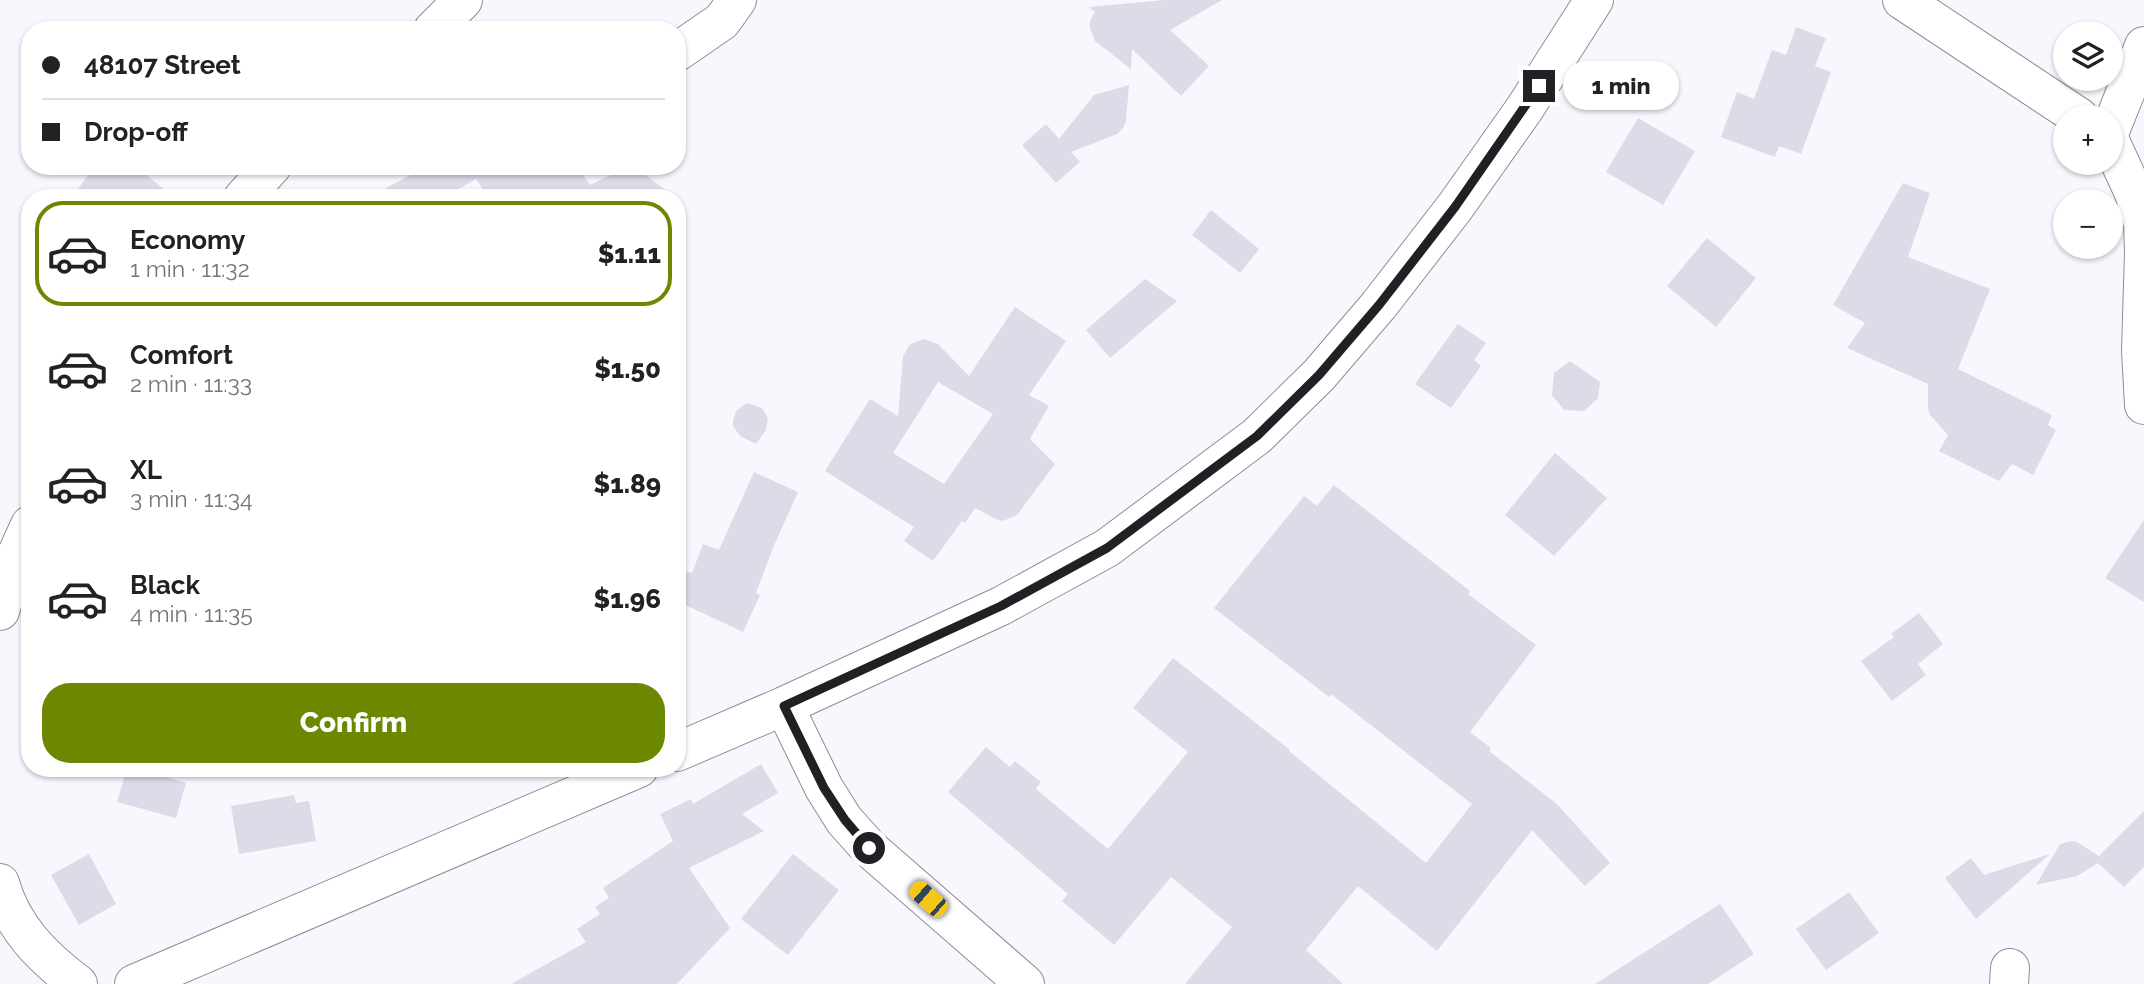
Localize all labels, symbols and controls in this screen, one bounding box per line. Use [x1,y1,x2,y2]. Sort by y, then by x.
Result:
map controls [2053,21,2123,259]
button: layers [2053,21,2123,91]
text: 48107 Street [84,50,241,80]
callout: 1 min [1564,62,1679,110]
route end [1523,70,1555,102]
text: 1 min [1591,72,1651,99]
button: + [2053,105,2123,175]
text: Drop-off [84,117,188,147]
button: − [2053,189,2123,259]
icon: car [46,222,109,285]
text: Economy [130,225,245,255]
text: $1.11 [598,239,661,269]
text: 1 min · 11:32 [130,255,250,282]
icon: car [46,337,109,400]
text: Comfort [130,340,233,370]
text: $1.50 [594,354,661,384]
text: 2 min · 11:33 [130,370,252,397]
icon: car [46,452,109,515]
text: XL [130,455,162,485]
text: $1.89 [594,469,661,499]
text: 3 min · 11:34 [130,485,253,512]
icon: car [46,567,109,630]
text: Black [130,570,200,600]
text: $1.96 [594,584,661,614]
text: 4 min · 11:35 [130,600,253,627]
button: Confirm [42,683,665,763]
route start [853,832,885,864]
car [906,877,951,921]

